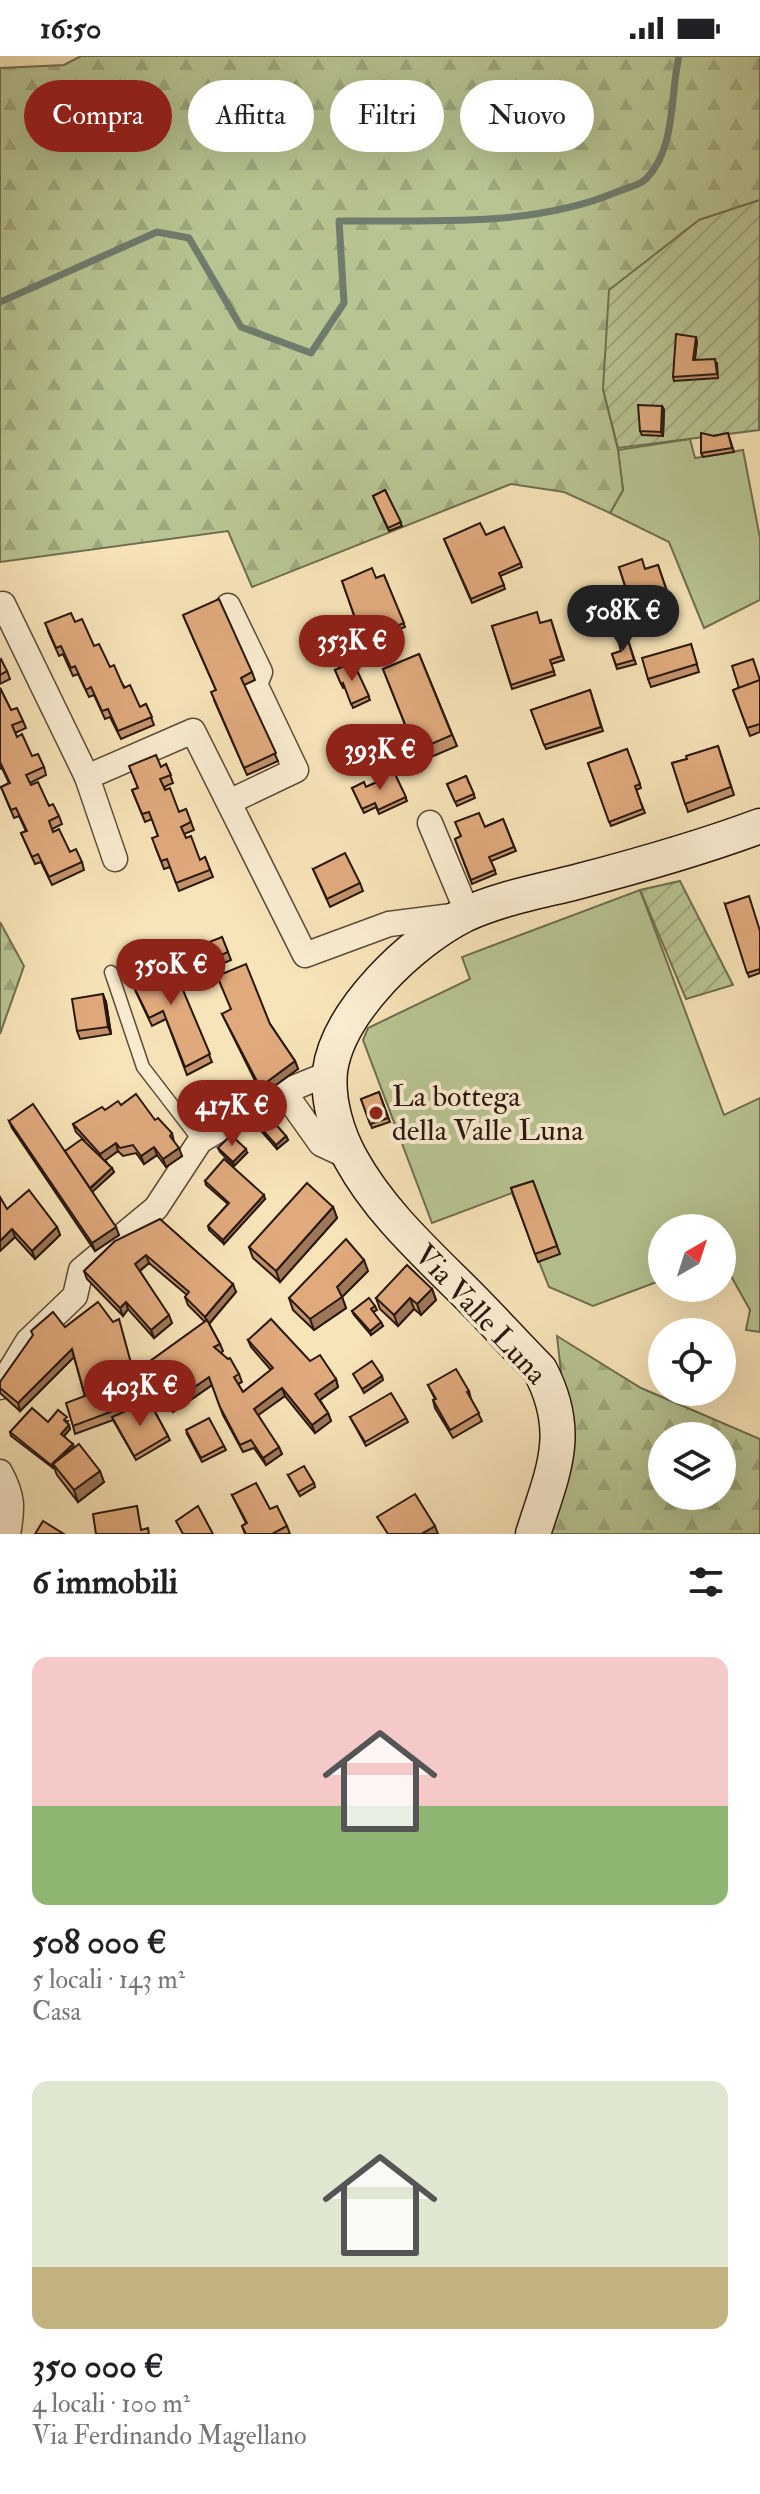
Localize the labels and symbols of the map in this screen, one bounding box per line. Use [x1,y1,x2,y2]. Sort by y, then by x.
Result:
pin: 508K € [558,585,688,653]
pin: 353K € [287,615,417,683]
pin: 393K € [315,724,445,792]
pin: 350K € [106,939,236,1007]
place label: La bottega della Valle Luna [392,1078,584,1149]
pin: 417K € [167,1080,297,1148]
marker: La bottega della Valle Luna [367,1104,385,1122]
north arrow [648,1214,736,1302]
street label: Via Valle Luna [406,1237,555,1393]
pin: 403K € [75,1360,205,1428]

